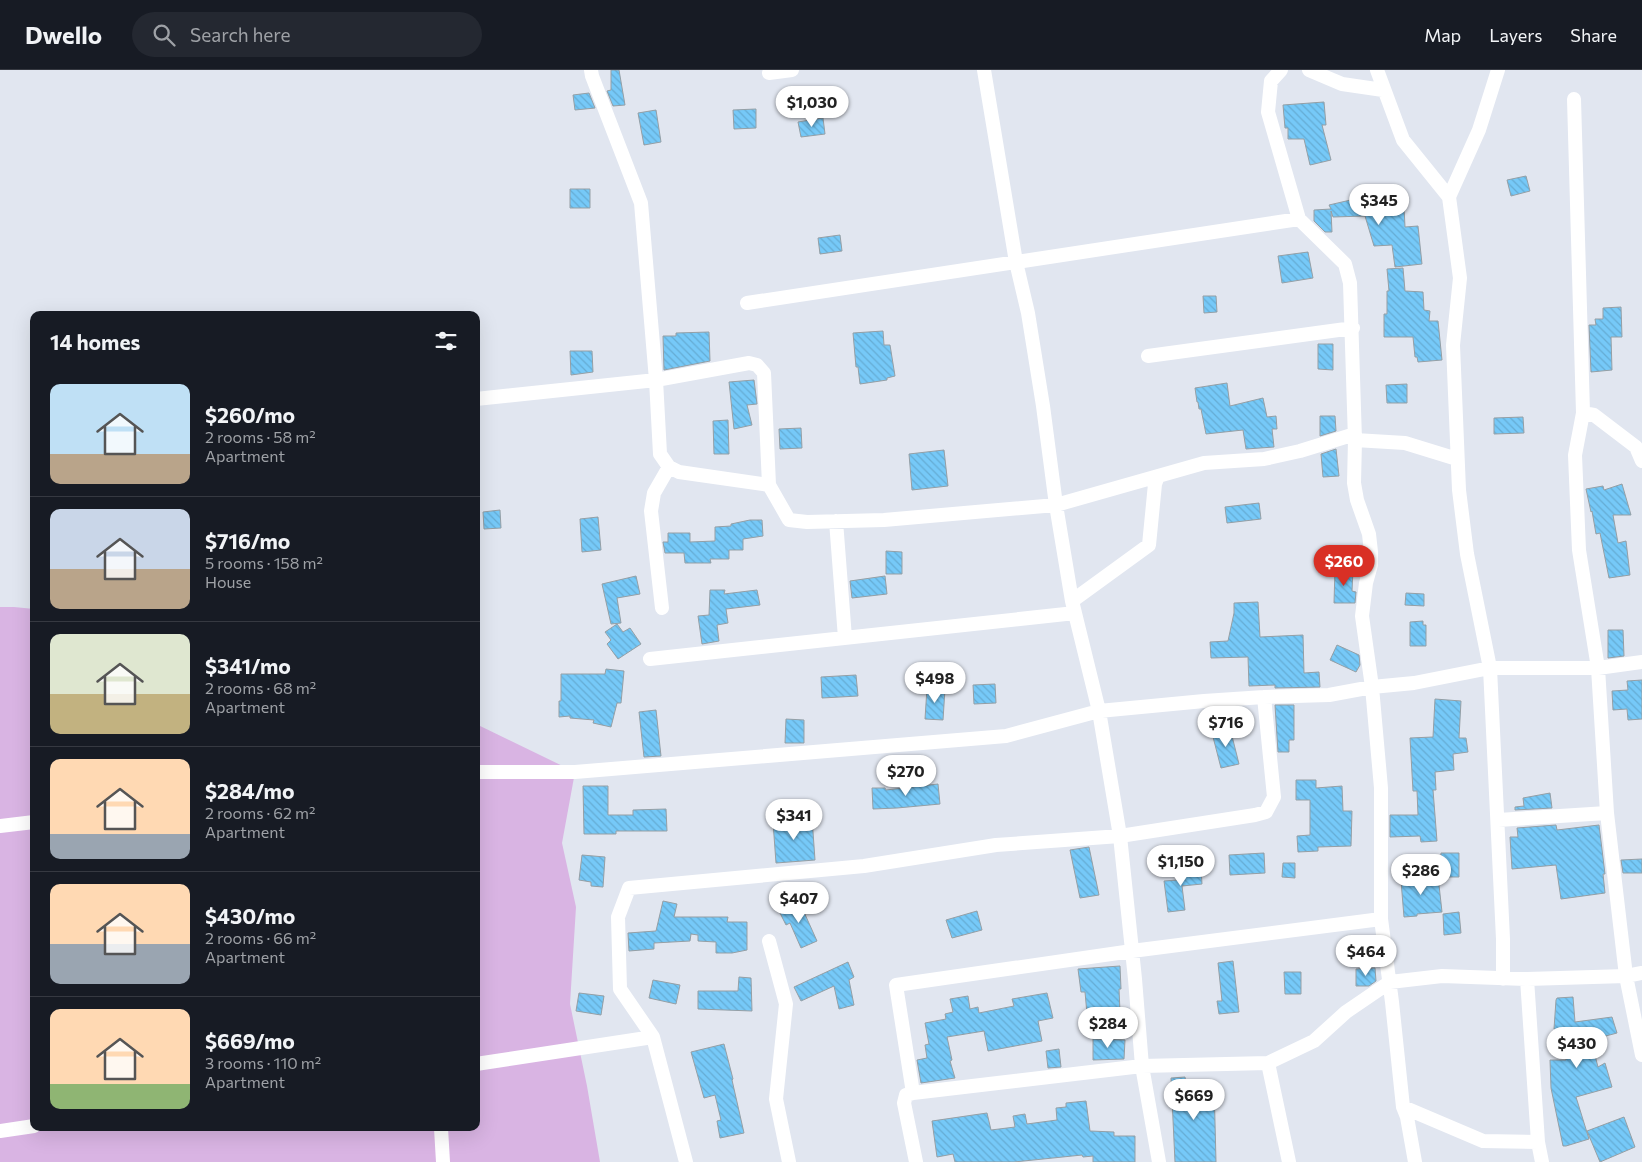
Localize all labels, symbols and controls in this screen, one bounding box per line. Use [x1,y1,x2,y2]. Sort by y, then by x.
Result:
search box [132,12,482,57]
text: Dwello [25,20,102,49]
icon: search [150,21,178,49]
text: Search here [190,23,291,46]
text: Map [1424,24,1461,46]
text: Layers [1489,24,1542,46]
text: Share [1570,24,1617,46]
pin: $1,030 [771,85,853,128]
text: $1,030 [787,92,837,111]
pin: $345 [1349,184,1409,226]
text: $345 [1360,190,1398,209]
icon: filters [432,327,460,355]
text: 14 homes [50,329,140,354]
text: $260/mo [205,402,295,427]
icon: home [90,404,150,464]
text: 2 rooms · 58 m² [205,427,316,446]
text: Apartment [205,446,285,465]
text: $716/mo [205,528,290,553]
icon: home [90,529,150,589]
pin: $260 [1314,544,1374,587]
text: $260 [1325,551,1363,570]
text: 5 rooms · 158 m² [205,553,323,572]
text: House [205,572,251,591]
text: $341/mo [205,653,291,678]
icon: home [90,654,150,714]
pin: $498 [905,662,965,704]
text: $498 [916,668,954,687]
text: 2 rooms · 68 m² [205,678,316,697]
text: Apartment [205,697,285,716]
pin: $716 [1196,706,1256,748]
text: $716 [1208,712,1244,731]
pin: $270 [876,754,936,797]
text: $270 [887,761,925,780]
text: $284/mo [205,778,294,803]
icon: home [90,779,150,839]
pin: $341 [764,798,824,841]
text: 2 rooms · 62 m² [205,803,315,822]
text: $341 [776,805,812,824]
text: Apartment [205,822,285,841]
pin: $1,150 [1140,844,1222,887]
text: $1,150 [1158,851,1204,870]
pin: $286 [1391,854,1451,896]
text: $286 [1402,860,1440,879]
pin: $407 [769,882,829,924]
text: $407 [780,888,818,907]
text: $430/mo [205,903,295,928]
icon: home [90,904,150,964]
text: 2 rooms · 66 m² [205,928,316,947]
pin: $464 [1336,934,1396,977]
text: $464 [1347,941,1385,960]
text: Apartment [205,947,285,966]
pin: $284 [1078,1006,1138,1049]
text: $284 [1089,1013,1127,1032]
pin: $430 [1547,1026,1607,1069]
text: $669/mo [205,1028,295,1053]
icon: home [90,1029,150,1089]
text: $430 [1558,1033,1596,1052]
text: 3 rooms · 110 m² [205,1053,321,1072]
text: Apartment [205,1072,285,1091]
pin: $669 [1164,1078,1224,1121]
text: $669 [1175,1085,1213,1104]

